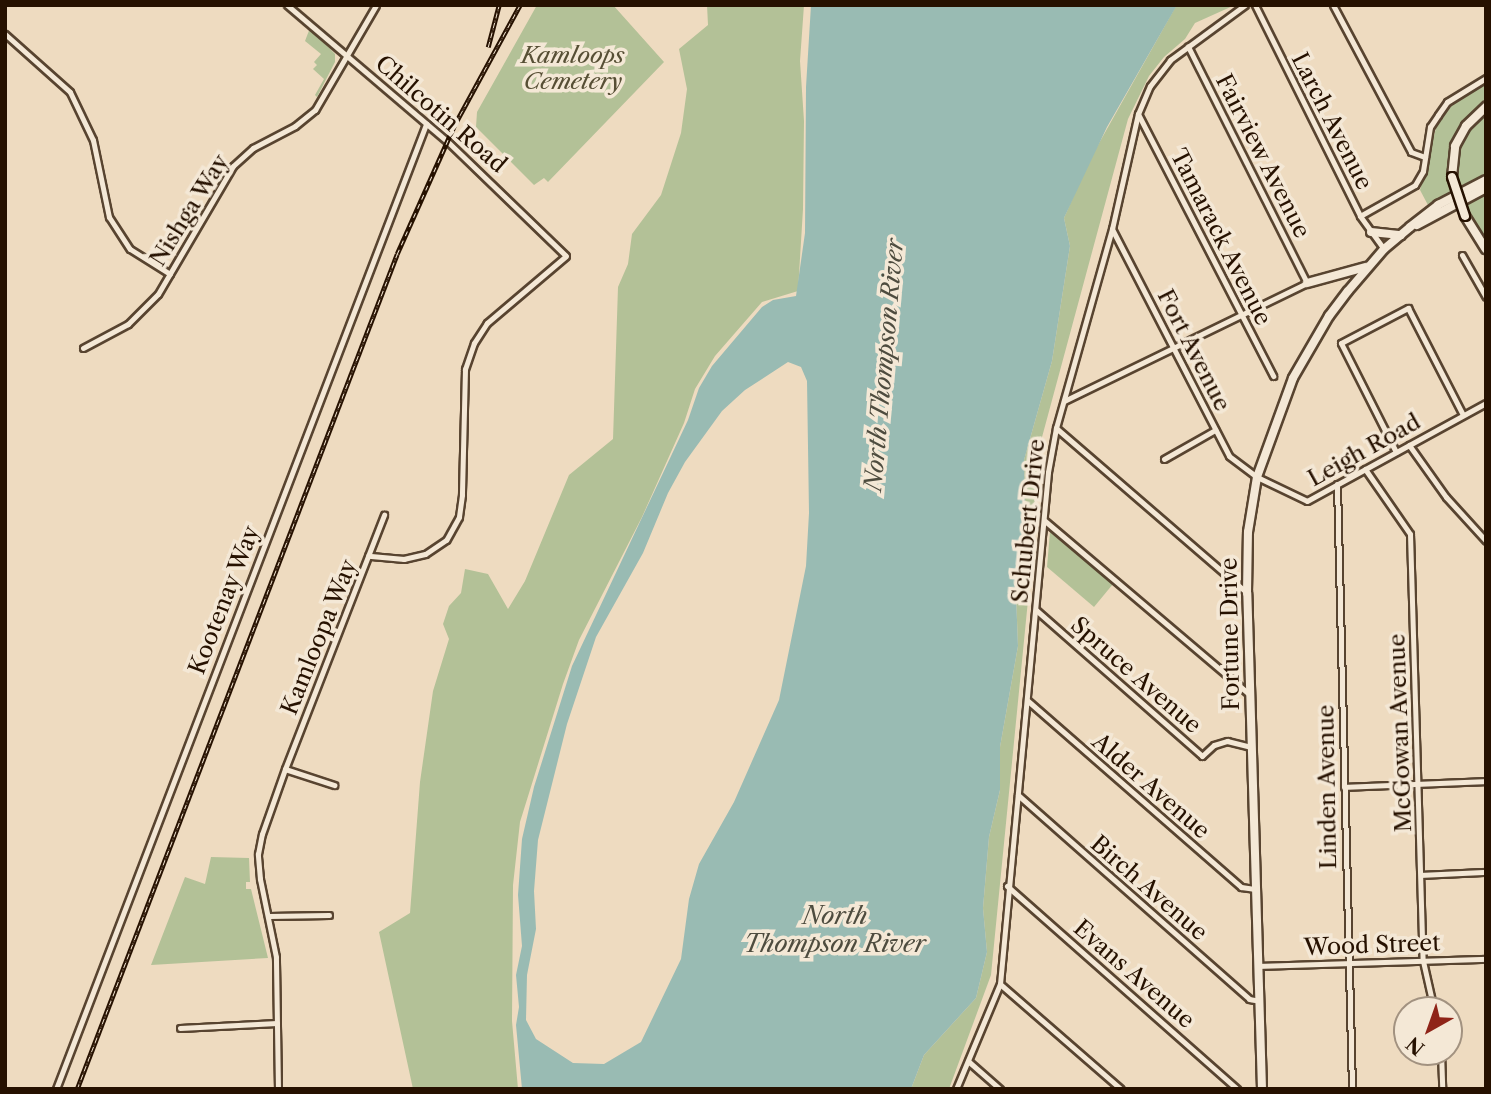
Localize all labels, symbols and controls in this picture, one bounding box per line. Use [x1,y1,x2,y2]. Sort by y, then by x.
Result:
park label: Kamloops Cemetery [521,41,625,95]
street label: Larch Avenue [1285,47,1379,195]
street label: Chilcotin Road [370,50,512,178]
street label: Fairview Avenue [1209,69,1317,243]
street label: Tamarack Avenue [1164,144,1278,330]
street label: Nishga Way [143,148,235,272]
water label: North Thompson River [859,237,909,493]
street label: Fort Avenue [1151,284,1237,416]
street label: Leigh Road [1303,408,1425,492]
street label: Schubert Drive [1006,438,1050,604]
street label: Kootenay Way [183,521,265,679]
street label: Kamloopa Way [275,555,363,719]
street label: Fortune Drive [1215,557,1245,711]
street label: Spruce Avenue [1065,611,1207,739]
street label: McGowan Avenue [1383,633,1417,833]
street label: Linden Avenue [1312,704,1342,870]
street label: Alder Avenue [1086,727,1216,845]
street label: Birch Avenue [1085,829,1213,947]
water label: North Thompson River [744,902,926,958]
street label: Evans Avenue [1068,914,1200,1034]
street label: Wood Street [1303,929,1441,961]
north arrow [1393,996,1463,1066]
text: N [1402,1032,1429,1060]

